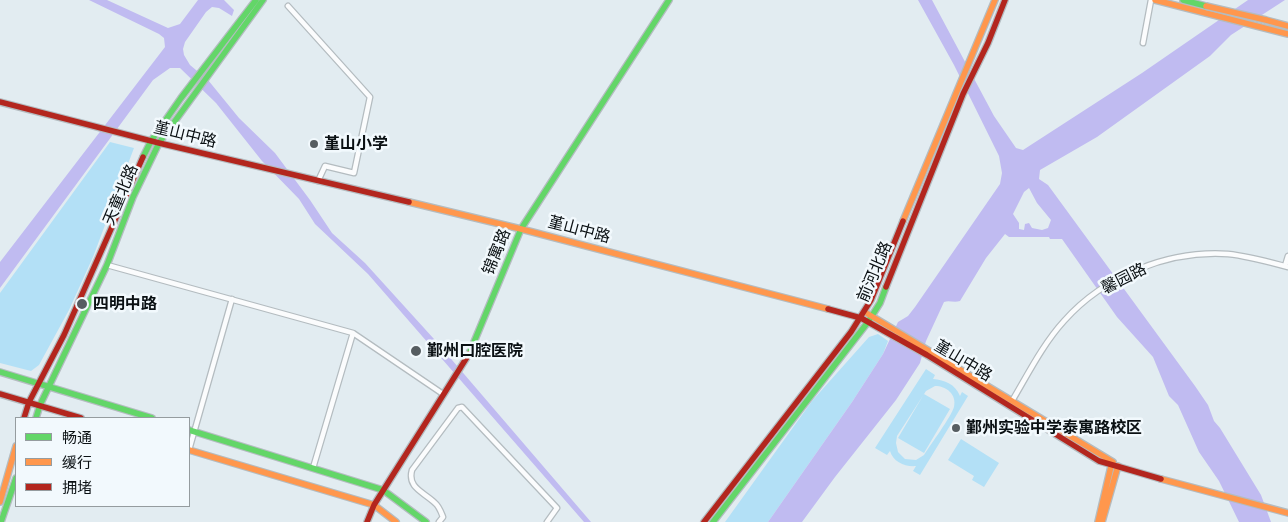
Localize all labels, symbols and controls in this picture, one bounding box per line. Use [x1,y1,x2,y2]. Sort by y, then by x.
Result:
street label: 堇山中路 [152,118,218,152]
place label: 堇山小学 [324,134,388,154]
marker: 堇山小学 [308,138,320,150]
street label: 天童北路 [100,162,142,228]
street label: 堇山中路 [546,212,612,248]
street label: 锦寓路 [479,226,515,278]
street label: 前河北路 [854,239,896,305]
street label: 馨园路 [1098,260,1150,298]
place label: 四明中路 [93,294,157,314]
marker: 四明中路 [75,297,89,311]
street label: 堇山中路 [931,336,995,386]
place label: 鄞州口腔医院 [427,341,523,361]
marker: 鄞州口腔医院 [409,344,423,358]
legend [15,417,190,507]
place label: 鄞州实验中学泰寓路校区 [966,418,1142,438]
marker: 鄞州实验中学泰寓路校区 [950,422,962,434]
text: 畅通 [62,428,92,447]
text: 缓行 [62,453,92,472]
text: 拥堵 [62,478,92,497]

